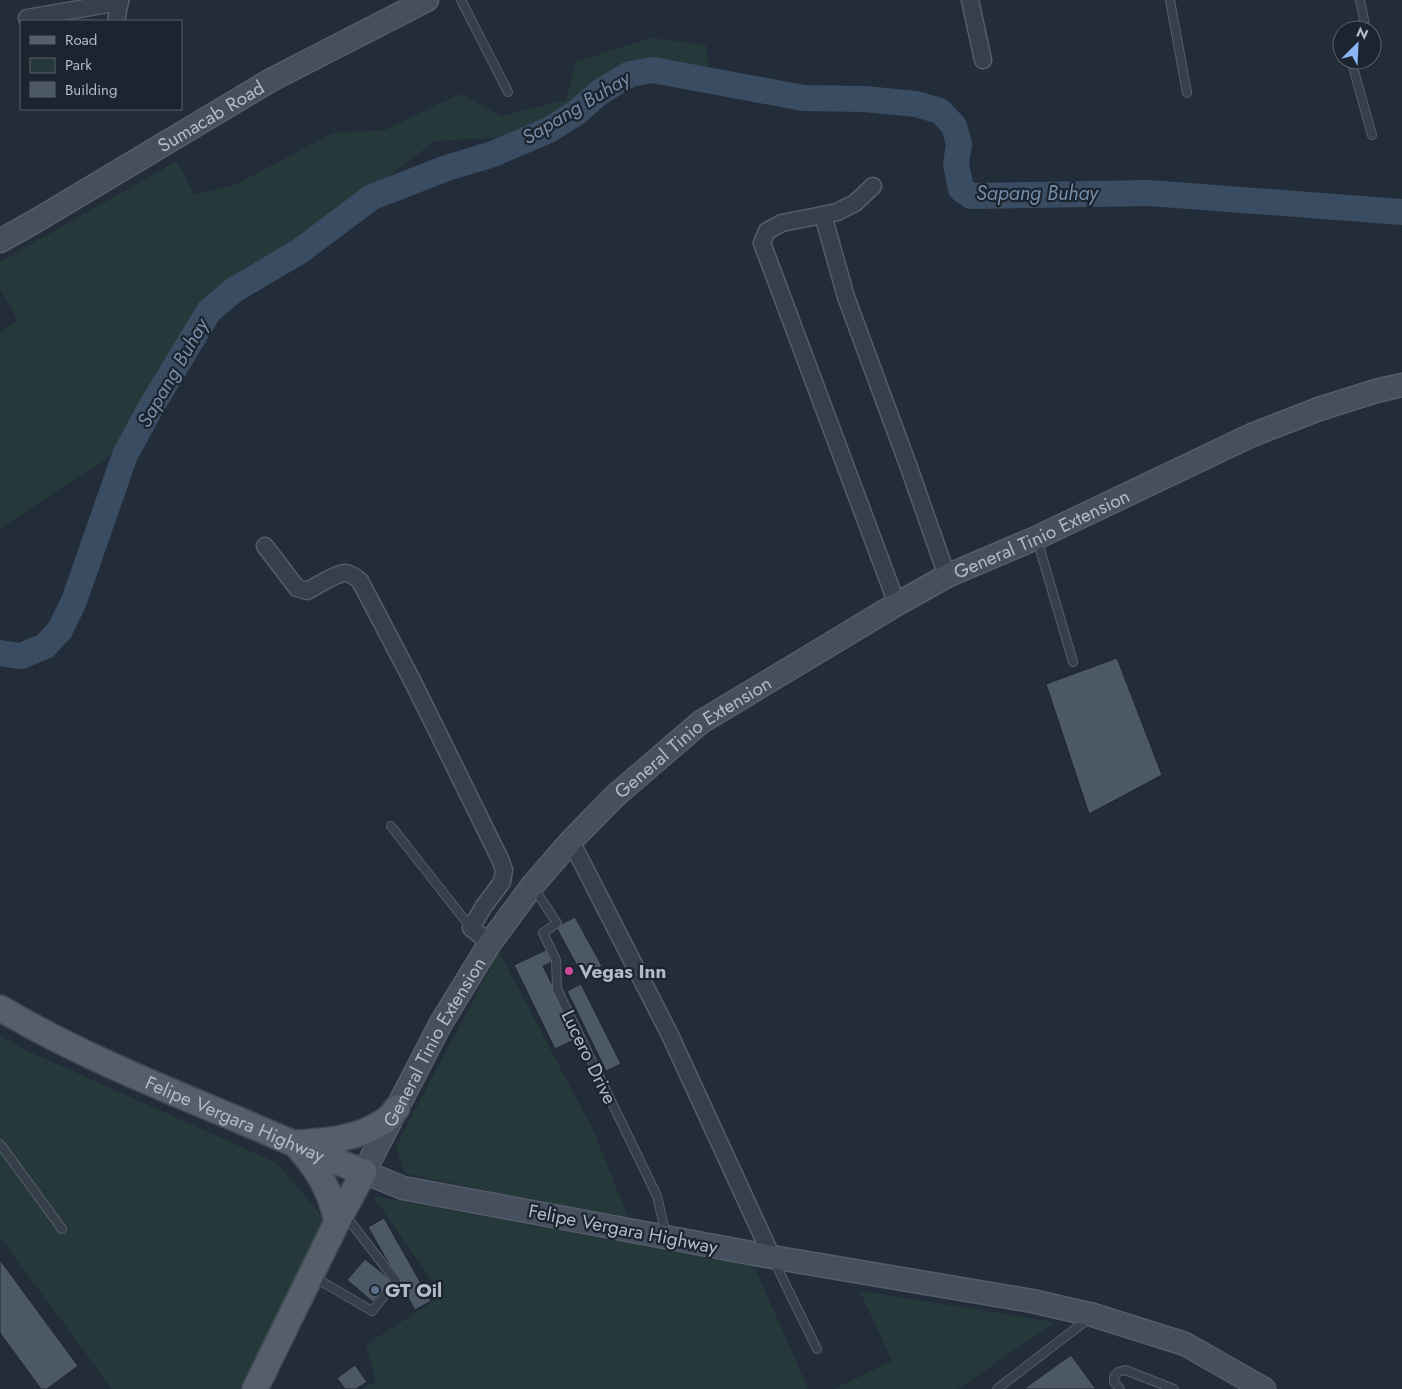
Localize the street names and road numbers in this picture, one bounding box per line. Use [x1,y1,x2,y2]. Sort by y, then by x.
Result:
street label: Sumacab Road [152,74,269,159]
street label: General Tinio Extension [949,482,1134,585]
street label: General Tinio Extension [608,669,776,805]
street label: General Tinio Extension [376,952,492,1132]
street label: Lucero Drive [555,1005,623,1109]
street label: Felipe Vergara Highway [141,1069,329,1169]
street label: Felipe Vergara Highway [526,1197,721,1261]

